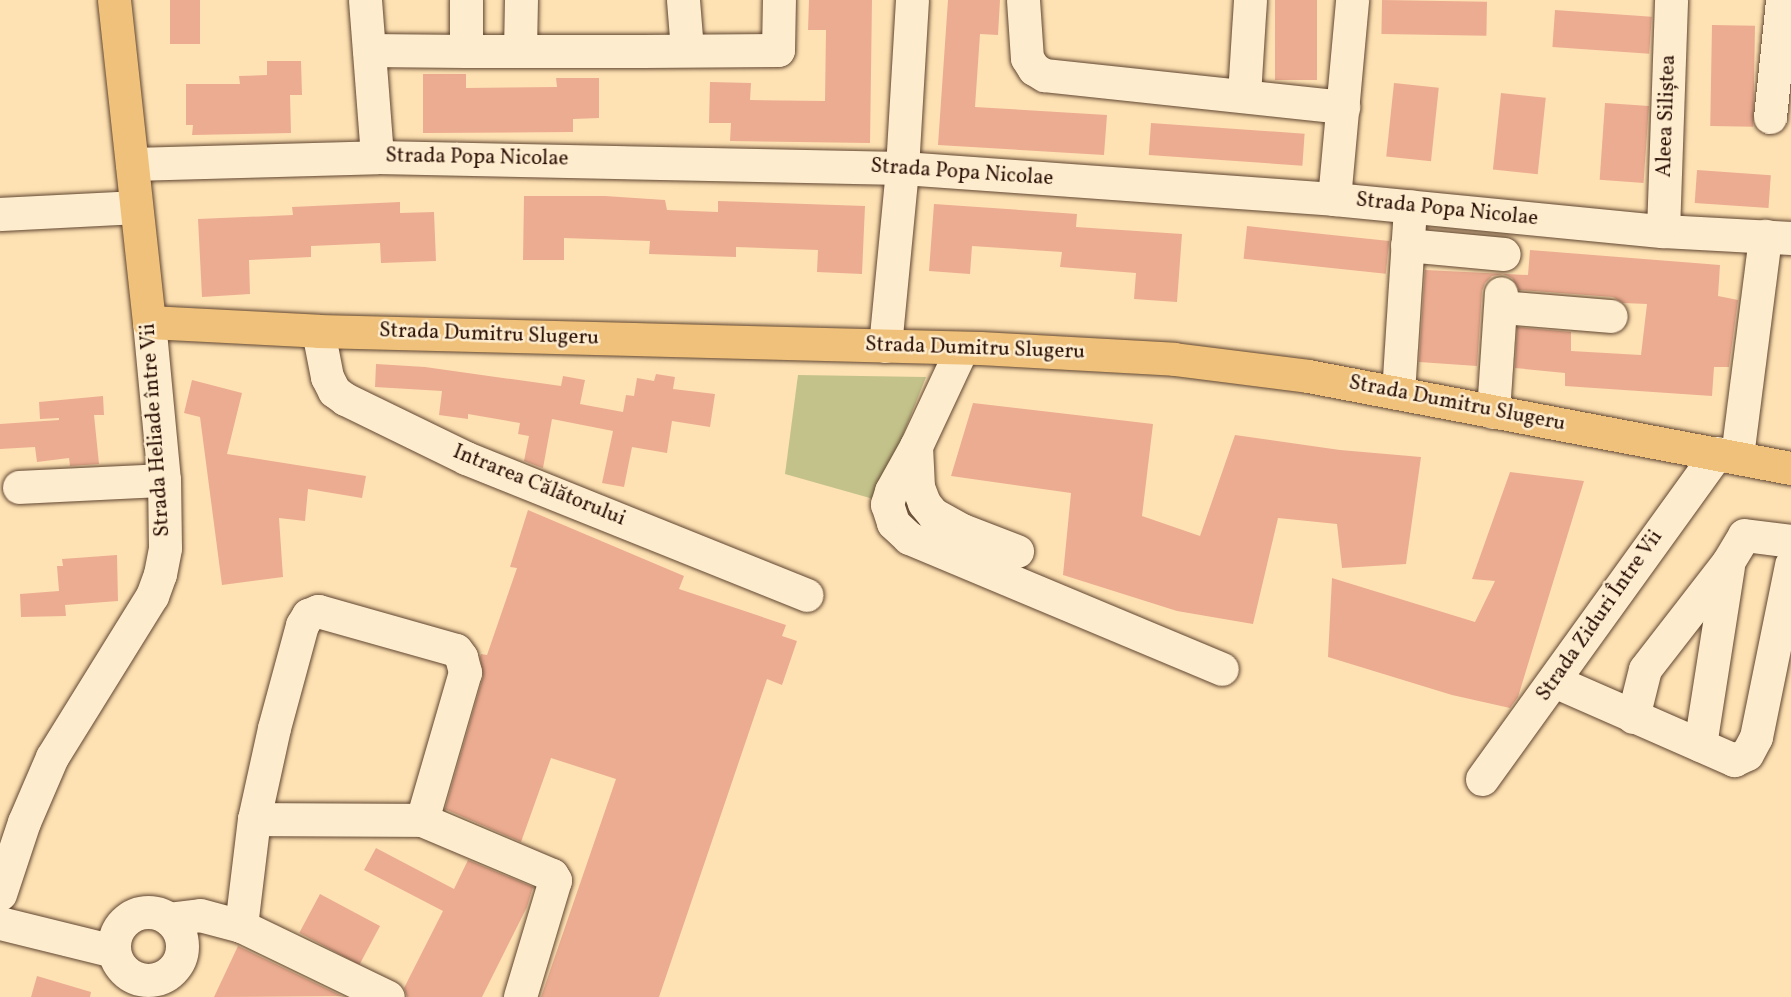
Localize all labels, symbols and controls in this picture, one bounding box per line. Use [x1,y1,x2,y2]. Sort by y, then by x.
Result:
street label: Aleea Siliștea [1652,54,1682,178]
street label: Strada Popa Nicolae [385,144,569,172]
street label: Strada Popa Nicolae [870,154,1054,192]
street label: Strada Popa Nicolae [1355,188,1539,232]
street label: Strada Dumitru Slugeru [379,319,599,351]
street label: Strada Heliade între Vii [136,322,176,538]
street label: Strada Dumitru Slugeru [865,333,1085,365]
street label: Strada Dumitru Slugeru [1347,371,1567,437]
street label: Intrarea Călătorului [449,440,629,532]
street label: Strada Ziduri Între Vii [1531,525,1669,707]

